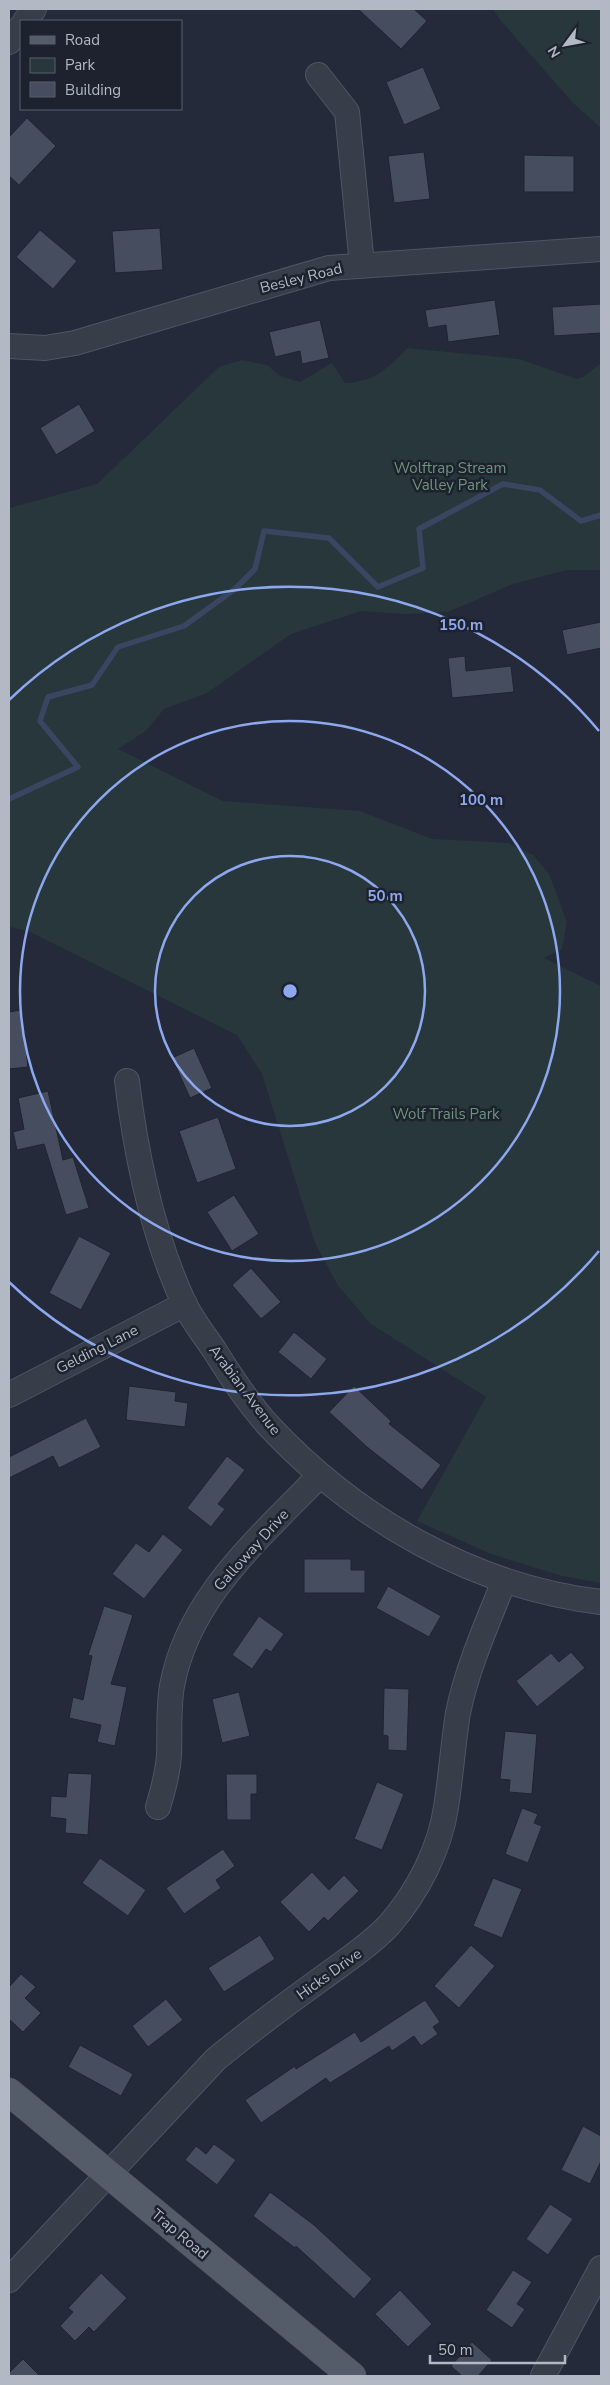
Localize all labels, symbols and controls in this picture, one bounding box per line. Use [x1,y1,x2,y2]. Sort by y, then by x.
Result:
legend [20,20,182,110]
north arrow [540,20,590,70]
text: Road [65,30,100,50]
text: N [544,42,565,61]
text: Park [65,55,95,75]
text: Building [65,80,121,100]
street label: Besley Road [258,258,344,298]
park label: Wolftrap Stream Valley Park [394,458,506,495]
text: 150 m [439,615,483,635]
text: 100 m [459,790,503,810]
text: 50 m [367,886,403,906]
centre of rings [281,982,299,1000]
park label: Wolf Trails Park [392,1104,500,1124]
street label: Gelding Lane [53,1320,141,1378]
street label: Arabian Avenue [205,1341,285,1439]
street label: Galloway Drive [209,1505,293,1595]
street label: Hicks Drive [292,1944,366,2004]
street label: Trap Road [147,2204,213,2264]
scale bar [430,2332,565,2364]
text: 50 m [438,2340,473,2360]

